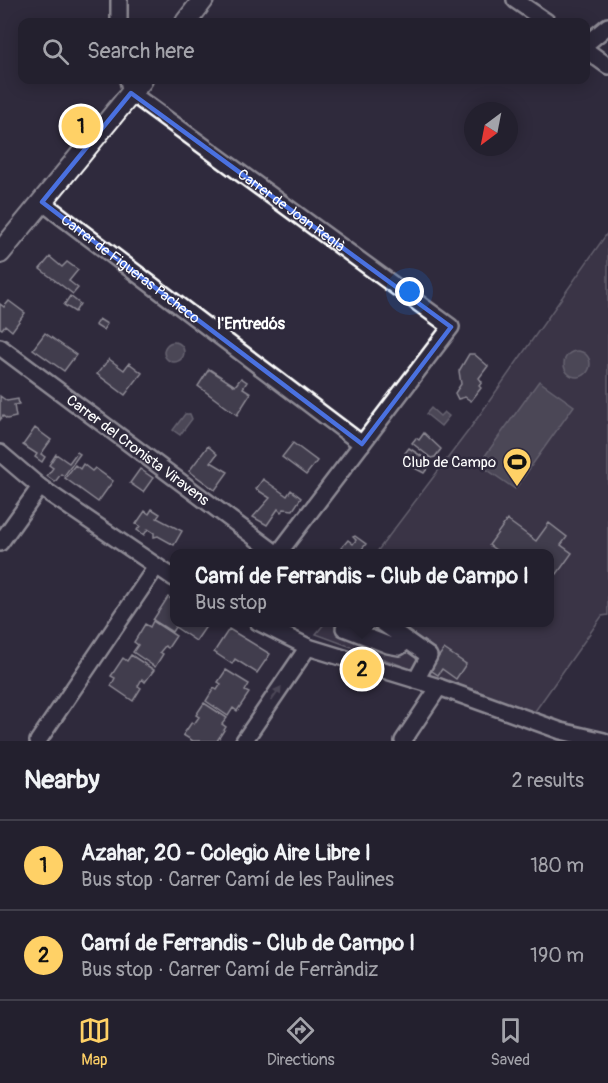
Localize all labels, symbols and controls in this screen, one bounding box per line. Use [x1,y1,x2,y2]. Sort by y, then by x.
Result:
search box [18,18,590,84]
icon: search [39,35,72,68]
text: Search here [87,37,194,65]
north arrow [464,102,518,156]
pin: 1 [62,104,100,148]
street label: Carrer de Joan Reglà [234,165,349,256]
street label: Carrer de Figueras Pacheco [57,210,204,328]
your location [395,277,424,306]
district label: l'Entredós [217,314,286,334]
street label: Carrer del Cronista Viravens [63,390,213,510]
sports icon: Club de Campo [501,446,533,488]
place label: Club de Campo [402,453,496,472]
popup [170,549,554,627]
text: Camí de Ferrandis - Club de Campo I [195,562,529,590]
text: Bus stop [195,590,267,615]
pin: 2 [342,646,382,692]
one-way arrow [270,686,281,702]
text: Nearby [24,764,100,796]
text: 2 results [512,768,584,793]
text: Azahar, 20 - Colegio Aire Libre I [81,839,371,867]
text: 1 [40,853,47,878]
text: 180 m [530,853,584,878]
text: Bus stop · Carrer Camí de les Paulines [81,867,394,892]
text: Camí de Ferrandis - Club de Campo I [81,929,415,957]
text: 2 [38,943,49,968]
text: 190 m [530,943,584,968]
text: Bus stop · Carrer Camí de Ferràndiz [81,957,378,982]
tab: Map [78,1014,111,1070]
tab: Directions [267,1014,335,1070]
tab: Saved [490,1014,530,1070]

